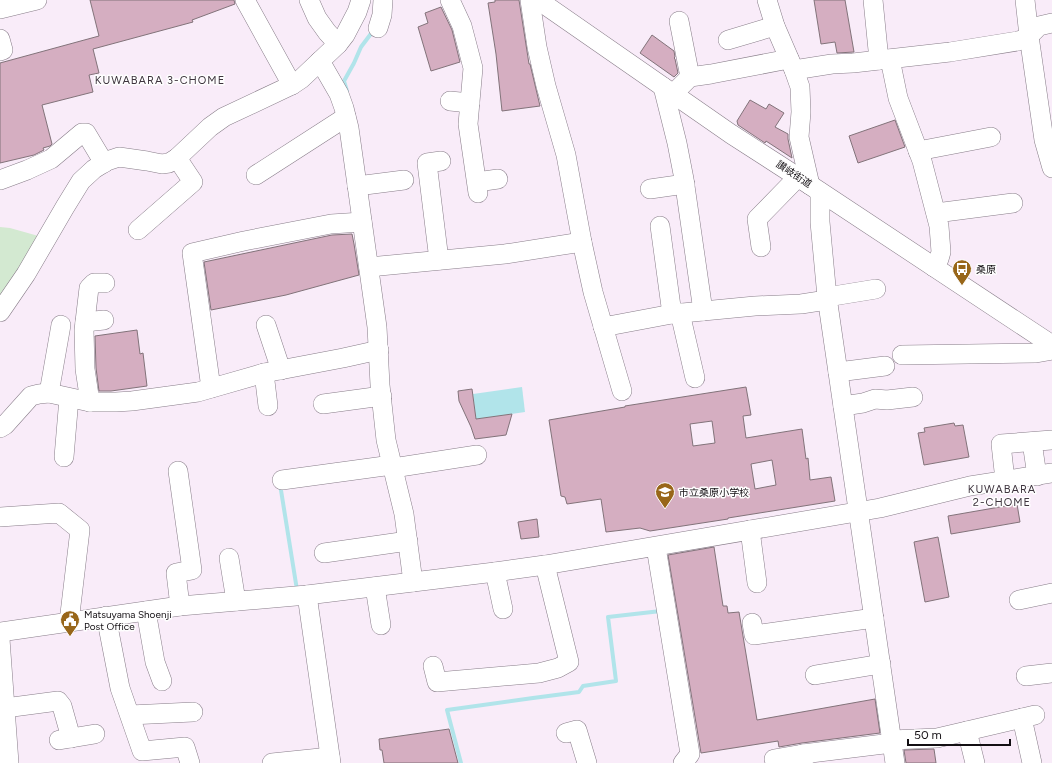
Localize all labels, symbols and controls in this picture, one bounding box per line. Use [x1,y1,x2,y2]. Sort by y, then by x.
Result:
district label: KUWABARA 3-CHOME [95,74,225,87]
street label: 讃岐街道 [774,158,814,190]
bus stop icon: 桑原 [951,258,973,286]
place label: 桑原 [976,263,996,276]
school or university icon: 市立桑原小学校 [654,481,676,509]
district label: KUWABARA 2-CHOME [968,483,1036,509]
place label: 市立桑原小学校 [679,486,749,499]
place label: Matsuyama Shoenji Post Office [84,608,171,633]
public building icon: Matsuyama Shoenji Post Office [59,609,81,637]
scale bar [908,721,1010,747]
text: 50 m [914,728,942,742]

